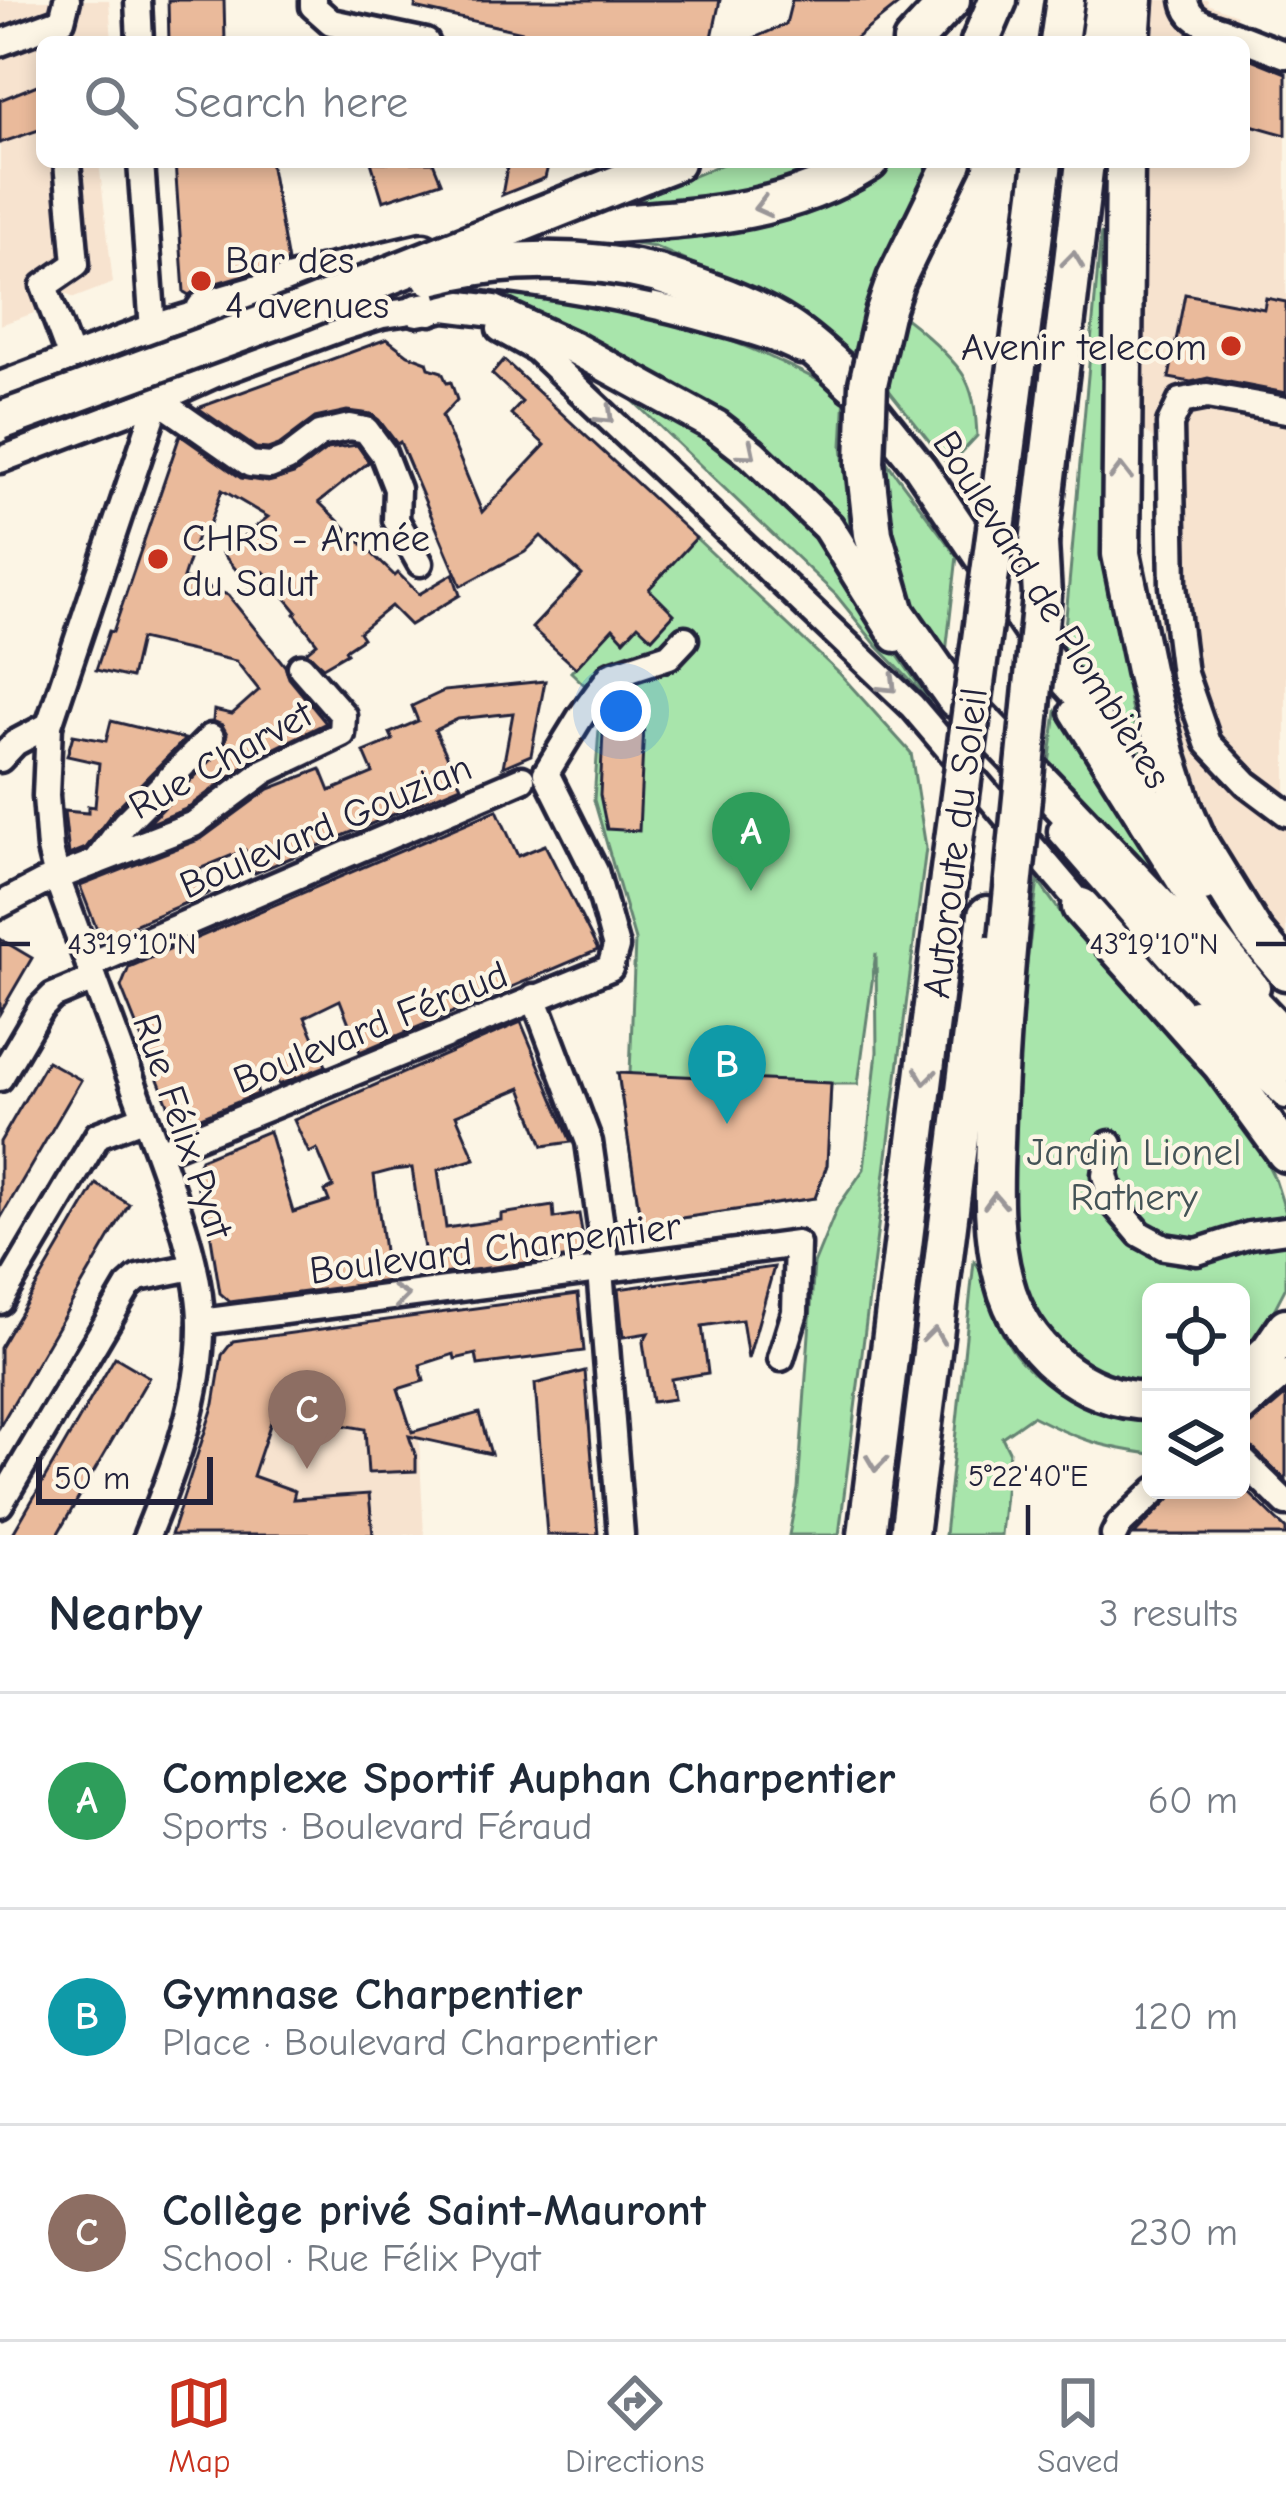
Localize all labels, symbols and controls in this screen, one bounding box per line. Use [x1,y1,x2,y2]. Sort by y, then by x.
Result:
search box [36,36,1250,168]
icon: search [78,69,144,135]
text: Search here [174,76,408,128]
one-way arrow [753,193,773,218]
place label: Bar des 4 avenues [225,238,389,328]
one-way arrow [1060,250,1086,270]
marker: Bar des 4 avenues [188,268,214,294]
place label: Avenir telecom [961,325,1207,370]
marker: Avenir telecom [1218,333,1244,359]
one-way arrow [593,401,614,423]
street label: Boulevard de Plombières [923,423,1180,797]
one-way arrow [734,437,756,459]
one-way arrow [1108,462,1134,480]
place label: CHRS - Armée du Salut [182,516,430,606]
marker: CHRS - Armée du Salut [145,546,171,572]
one-way arrow [875,670,897,692]
your location [591,681,651,741]
street label: Autoroute du Soleil [914,685,997,1001]
street label: Rue Charvet [121,691,322,829]
street label: Boulevard Gouzian [173,745,478,908]
pin: A [712,792,790,891]
text: 43°19'10"N [68,927,196,962]
text: 43°19'10"N [1090,927,1218,962]
street label: Boulevard Féraud [227,952,514,1103]
street label: Rue Félix Pyat [123,1008,243,1246]
pin: B [688,1025,766,1124]
one-way arrow [912,1066,938,1086]
park label: Jardin Lionel Rathery [1026,1130,1242,1220]
one-way arrow [982,1191,1008,1210]
street label: Boulevard Charpentier [307,1203,684,1294]
map controls [1142,1283,1250,1499]
button: locate [1142,1283,1250,1391]
one-way arrow [391,1284,411,1310]
one-way arrow [920,1326,946,1345]
pin: C [268,1370,346,1469]
button: layers [1142,1391,1250,1499]
scale bar [36,1451,213,1504]
one-way arrow [864,1453,890,1473]
text: 50 m [54,1459,130,1497]
text: 5°22'40"E [968,1459,1088,1494]
text: Nearby [48,1584,202,1643]
text: 3 results [1099,1591,1238,1636]
text: Complexe Sportif Auphan Charpentier [162,1752,896,1804]
text: A [76,1778,98,1823]
text: 60 m [1148,1778,1238,1823]
text: Sports · Boulevard Féraud [162,1804,592,1849]
text: Gymnase Charpentier [162,1968,582,2020]
text: B [75,1994,99,2039]
text: 120 m [1133,1994,1238,2039]
text: Place · Boulevard Charpentier [162,2020,658,2065]
text: Collège privé Saint-Mauront [162,2184,706,2236]
text: C [75,2210,99,2255]
text: 230 m [1129,2210,1238,2255]
text: School · Rue Félix Pyat [162,2236,540,2281]
tab: Map [166,2370,232,2480]
tab: Directions [565,2370,705,2480]
tab: Saved [1037,2370,1120,2480]

